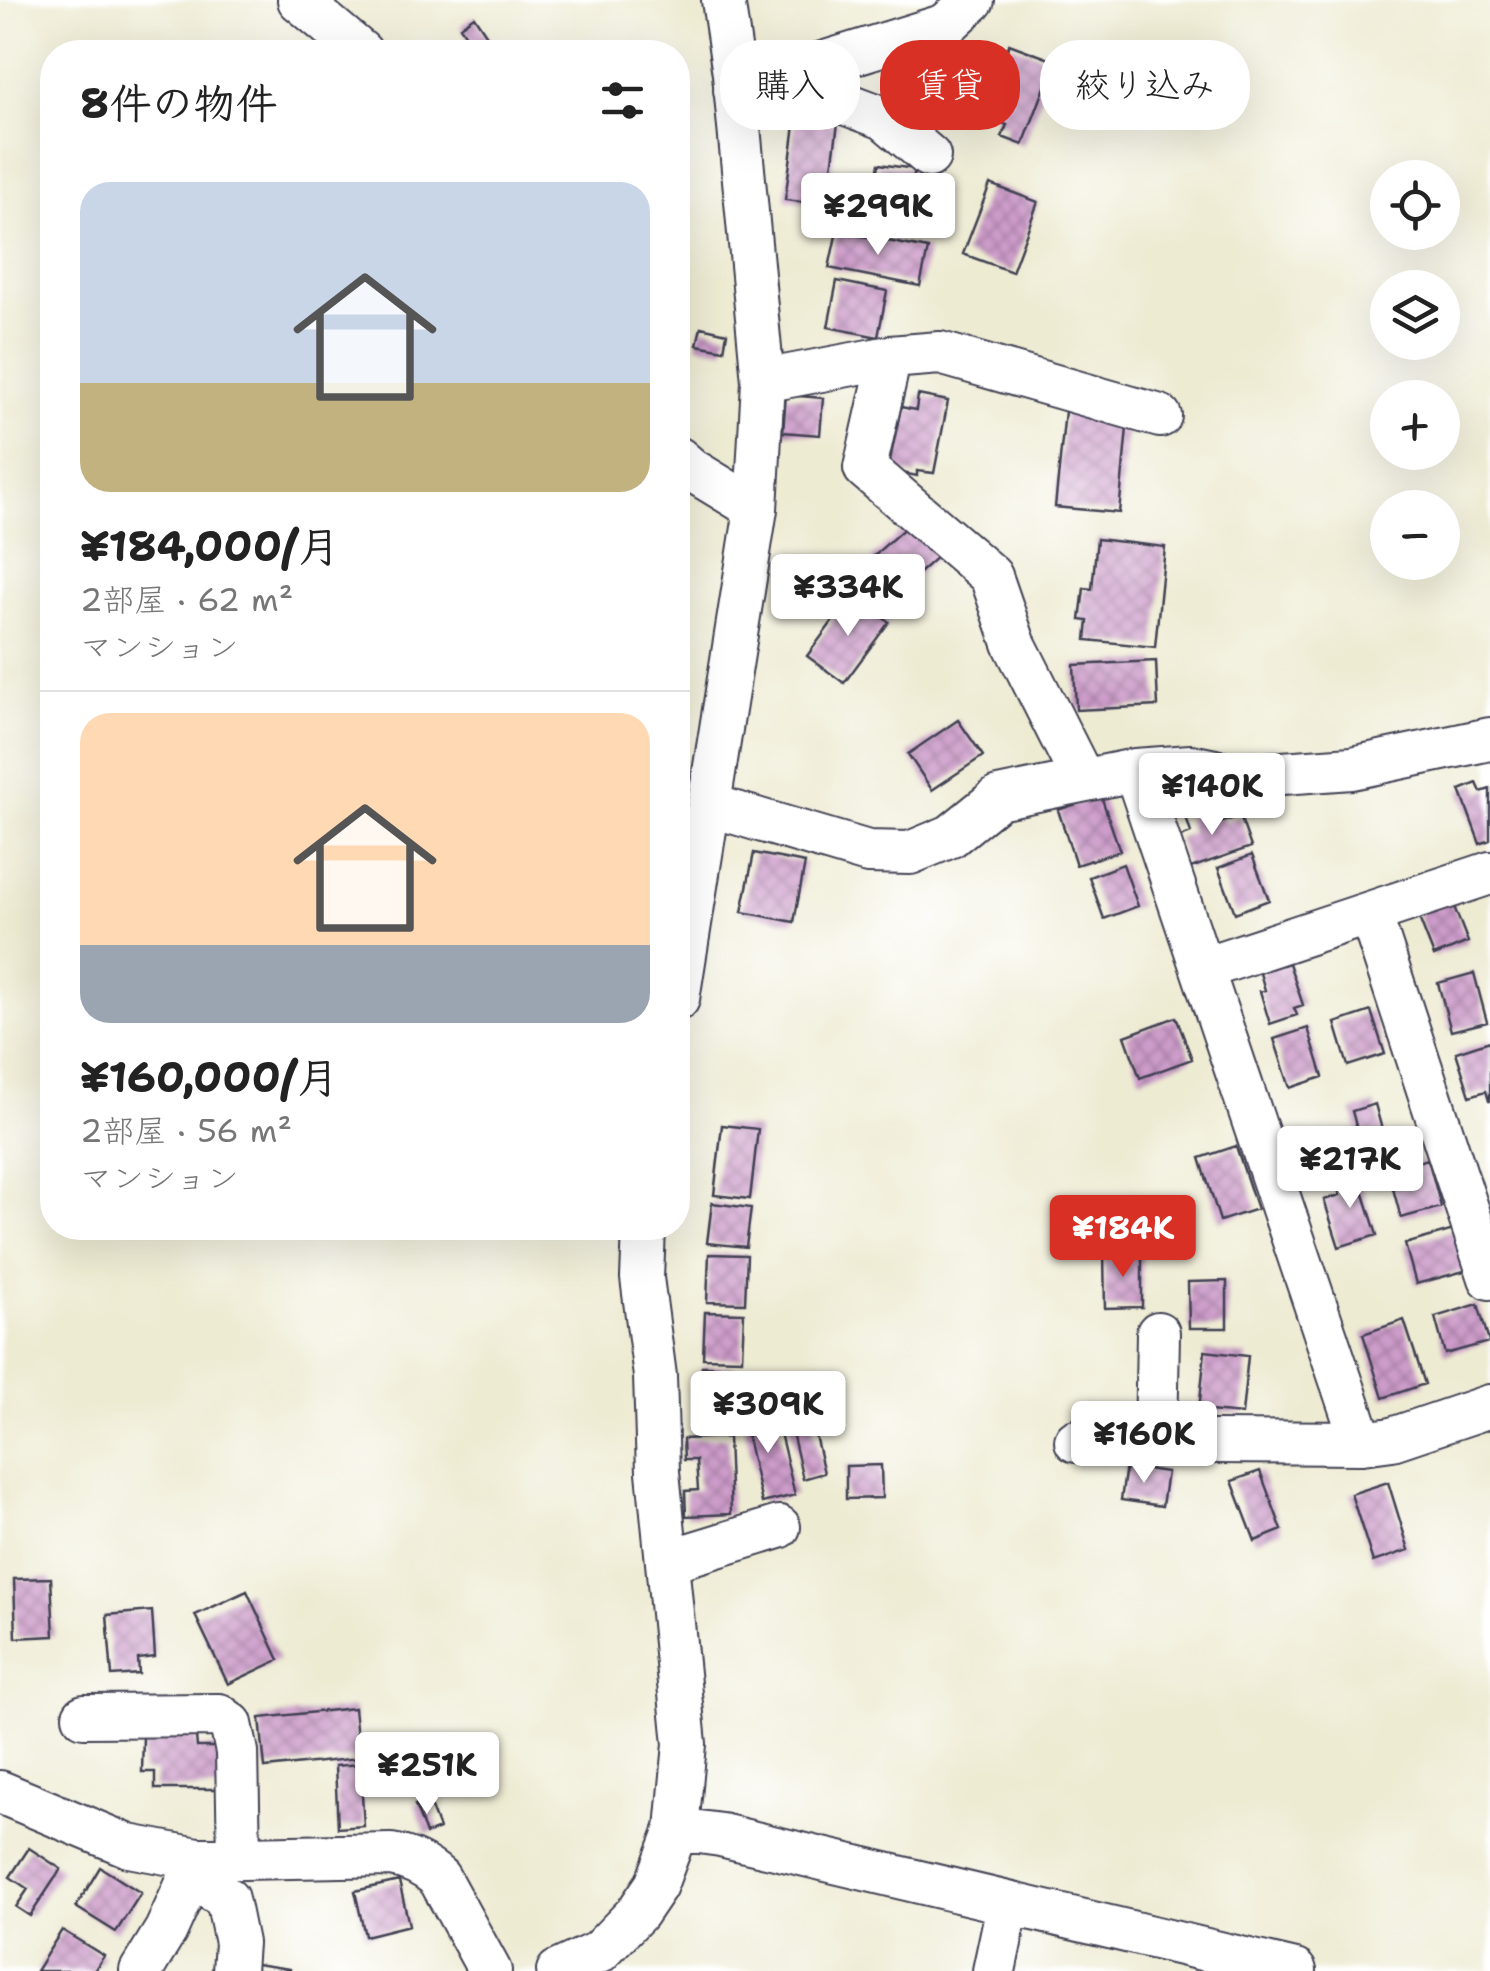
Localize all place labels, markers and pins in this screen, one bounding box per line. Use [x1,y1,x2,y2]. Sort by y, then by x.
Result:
pin: ¥299K [808,173,948,258]
pin: ¥334K [778,554,918,639]
pin: ¥140K [1142,753,1282,838]
pin: ¥217K [1280,1126,1420,1211]
pin: ¥184K [1053,1195,1193,1280]
pin: ¥309K [698,1371,838,1456]
pin: ¥160K [1074,1401,1214,1486]
pin: ¥251K [357,1732,497,1817]

